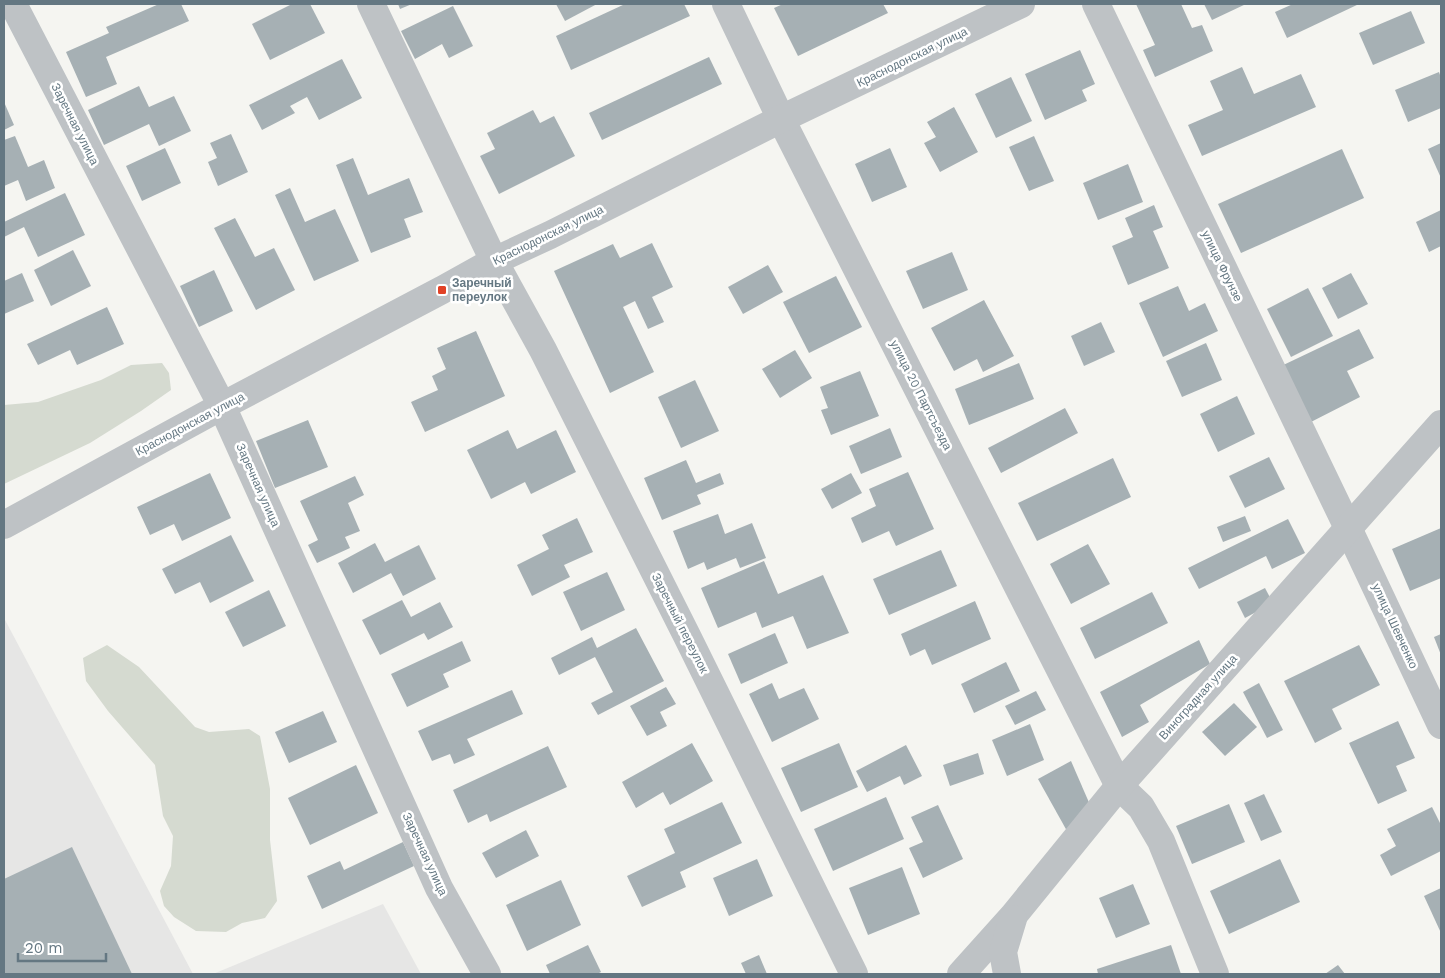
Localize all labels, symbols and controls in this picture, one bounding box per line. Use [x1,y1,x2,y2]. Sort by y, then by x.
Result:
street label: Краснодонская улица [854,24,970,90]
street label: Заречная улица [48,81,102,168]
street label: Краснодонская улица [490,202,606,268]
street label: улица Фрунзе [1199,228,1245,304]
place label: Заречный переулок [452,276,512,304]
marker: Заречный переулок [436,284,448,296]
street label: улица 20 Партсъезда [887,338,955,453]
street label: Краснодонская улица [133,389,247,459]
street label: Заречная улица [233,441,283,529]
street label: Заречный переулок [649,571,712,676]
street label: улица Шевченко [1369,581,1421,671]
street label: Виноградная улица [1156,651,1240,742]
street label: Заречная улица [400,810,450,898]
scale bar [18,930,105,962]
text: 20 m [25,939,63,957]

